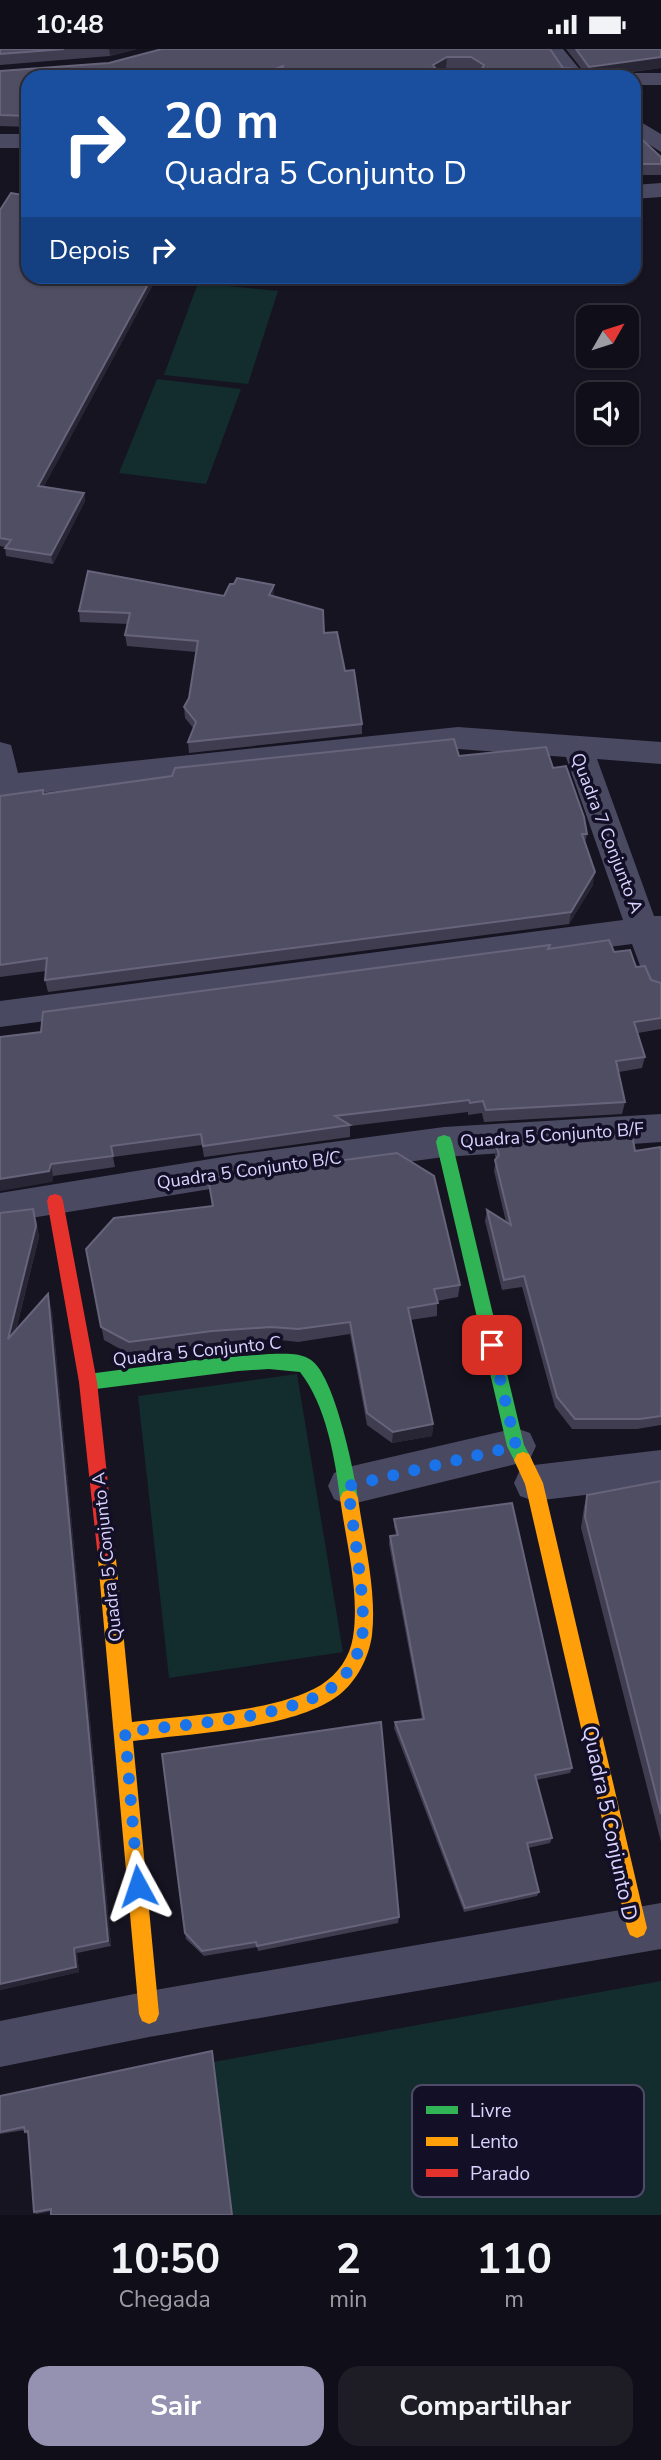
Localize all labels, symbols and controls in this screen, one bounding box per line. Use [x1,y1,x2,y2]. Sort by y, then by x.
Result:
text: 10:48 [35,7,104,42]
text: 20 m [164,88,279,155]
icon: right [49,98,140,189]
text: Quadra 5 Conjunto D [164,152,467,195]
icon: right [144,231,182,269]
text: Depois [49,233,130,268]
north arrow [576,305,639,367]
map controls [576,305,639,445]
button: sound [576,382,639,445]
street label: Quadra 7 Conjunto A [565,749,649,917]
street label: Quadra 5 Conjunto B/F [459,1117,645,1153]
street label: Quadra 5 Conjunto B/C [155,1145,343,1195]
pin [462,1315,522,1375]
icon: arrive [473,1326,511,1364]
street label: Quadra 5 Conjunto C [112,1330,282,1372]
street label: Quadra 5 Conjunto A [86,1471,128,1643]
street label: Quadra 5 Conjunto D [576,1723,644,1923]
position arrow [101,1849,175,1923]
legend [412,2085,644,2197]
text: Livre [470,2098,511,2124]
text: Lento [470,2129,518,2155]
text: Parado [470,2161,530,2187]
text: 10:50 [109,2231,220,2288]
text: 2 [336,2231,361,2288]
text: 110 [476,2231,552,2288]
text: Chegada [119,2284,211,2315]
text: min [329,2284,367,2315]
text: m [504,2284,524,2315]
button: Sair [28,2366,324,2446]
button: Compartilhar [338,2366,633,2446]

